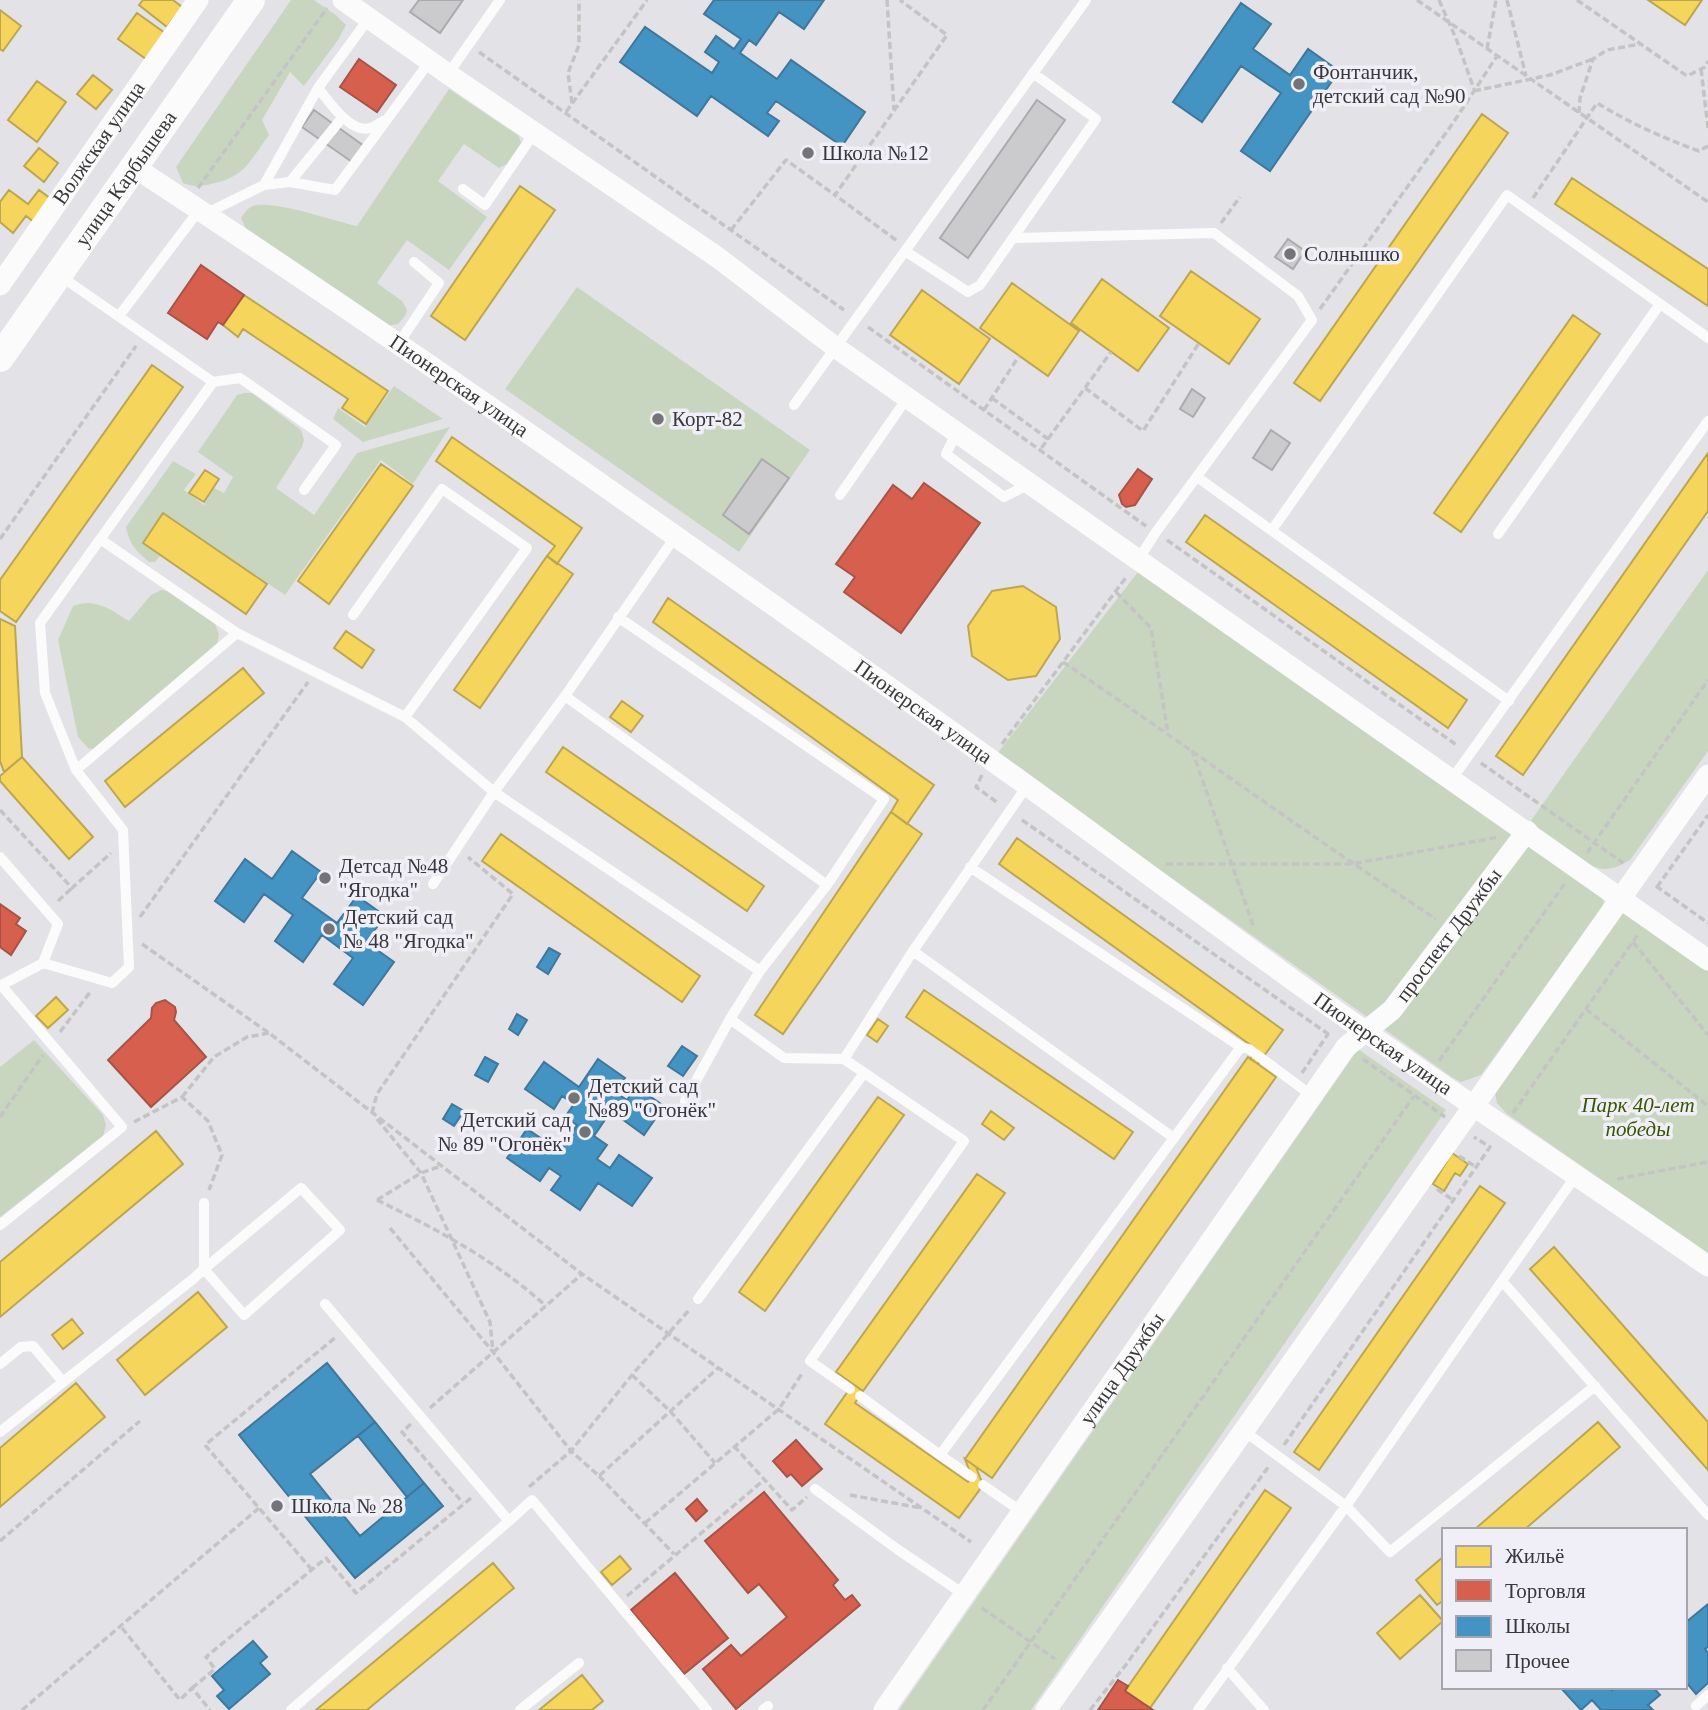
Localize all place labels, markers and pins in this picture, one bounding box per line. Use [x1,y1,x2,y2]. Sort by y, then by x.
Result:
place label: Фонтанчик, детский сад №90 [1313,60,1466,108]
marker: Фонтанчик, детский сад №90 [1291,76,1307,92]
place label: Школа №12 [822,141,929,165]
marker: Школа №12 [800,145,816,161]
place label: Солнышко [1304,242,1400,266]
marker: Солнышко [1282,246,1298,262]
place label: Корт-82 [672,407,743,431]
marker: Корт-82 [650,411,666,427]
place label: Детсад №48 "Ягодка" [339,854,448,902]
marker: Детсад №48 "Ягодка" [317,870,333,886]
place label: Детский сад № 48 "Ягодка" [343,905,474,953]
marker: Детский сад № 48 "Ягодка" [321,921,337,937]
place label: Детский сад №89 "Огонёк" [588,1074,716,1122]
marker: Детский сад №89 "Огонёк" [566,1090,582,1106]
place label: Детский сад № 89 "Огонёк" [438,1108,571,1156]
marker: Детский сад № 89 "Огонёк" [577,1124,593,1140]
place label: Школа № 28 [291,1494,403,1518]
marker: Школа № 28 [269,1498,285,1514]

